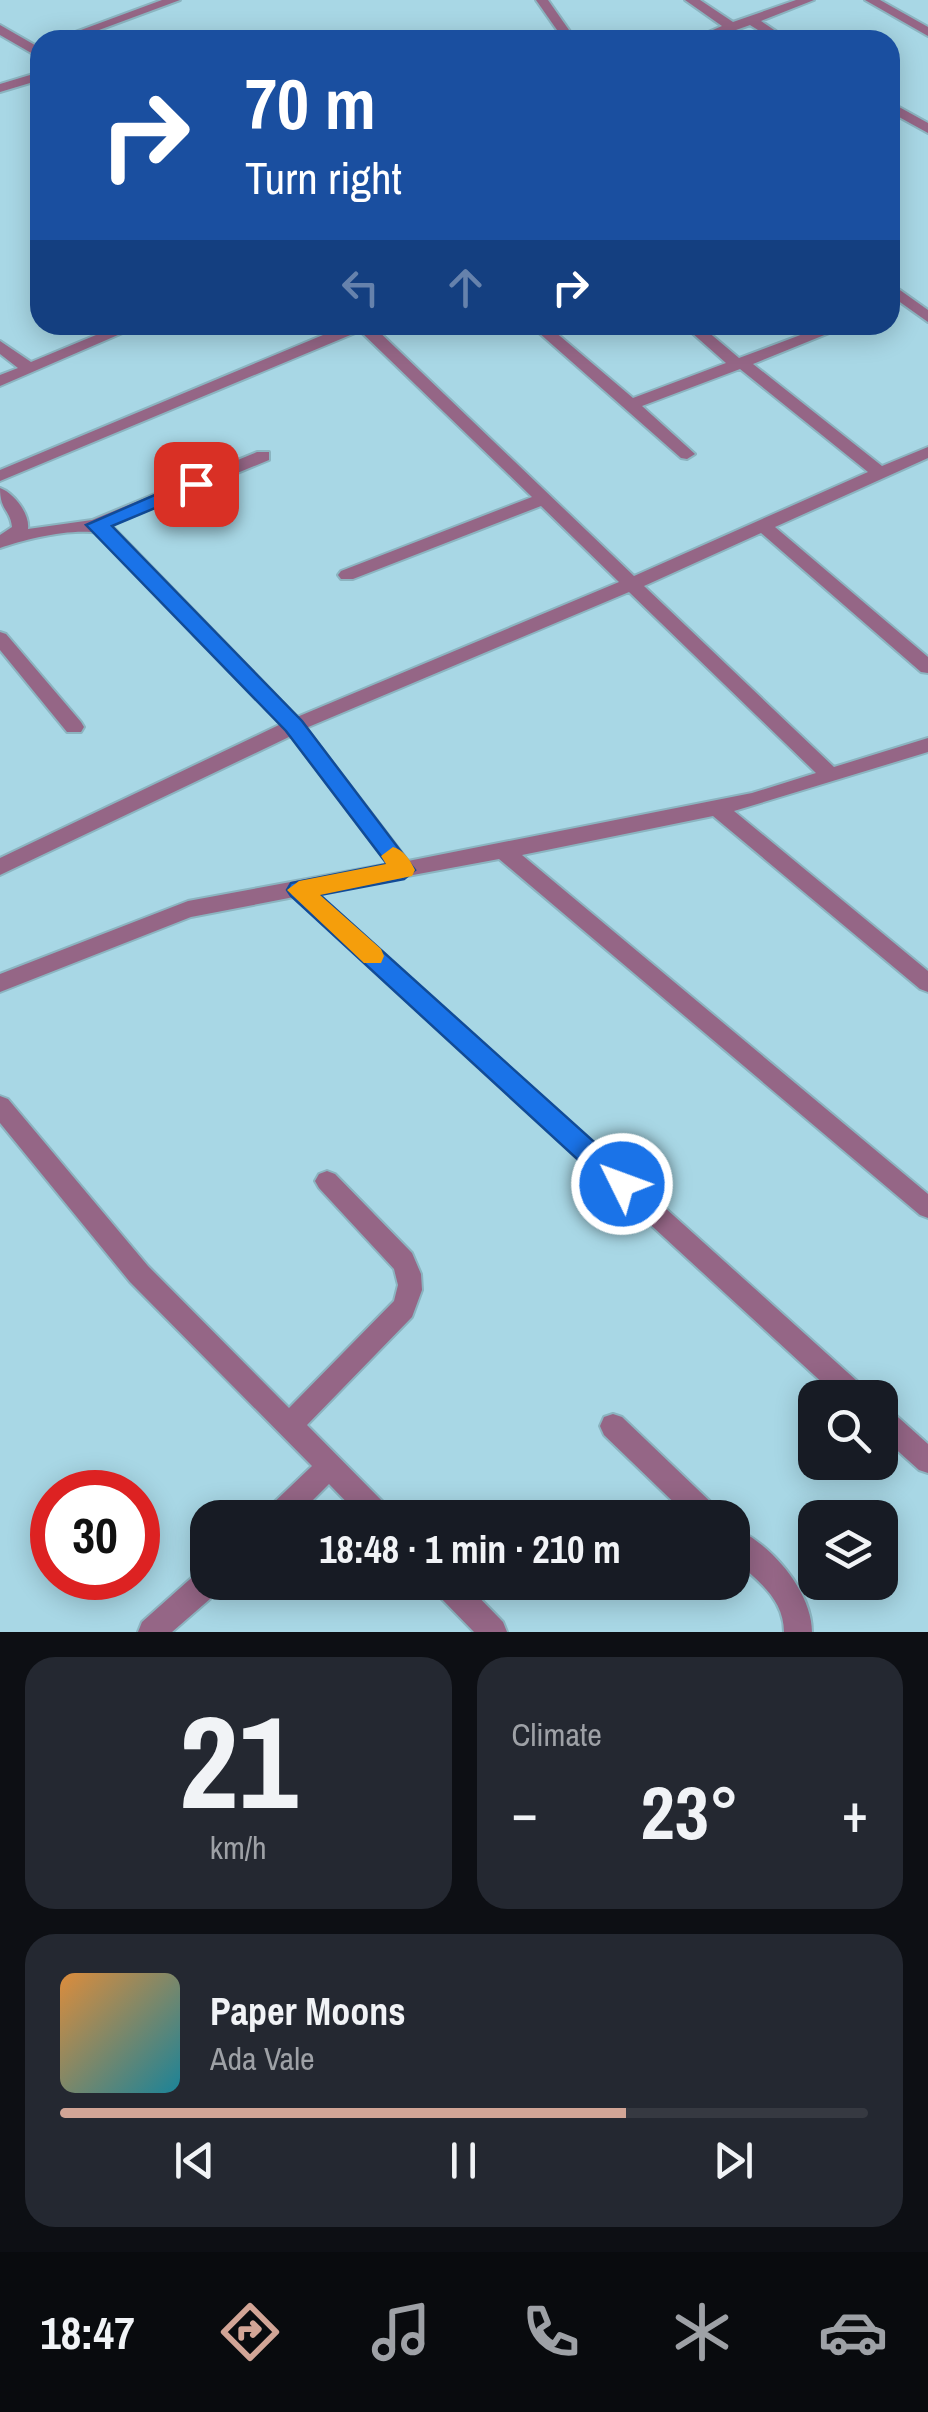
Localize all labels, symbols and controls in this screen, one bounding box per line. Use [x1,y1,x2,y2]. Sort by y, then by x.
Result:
text: 70 m [245,57,376,151]
icon: right [80,70,210,200]
text: Turn right [245,147,402,208]
icon: left [333,260,388,315]
icon: ahead [438,260,493,315]
icon: right [543,260,598,315]
pin [154,442,239,527]
icon: arrive [169,457,224,512]
position arrow [570,1132,674,1236]
map controls [798,1380,898,1600]
button: search [798,1380,898,1480]
speed limit sign: 30 [30,1470,160,1600]
button: layers [798,1500,898,1600]
text: 18:48 · 1 min · 210 m [319,1524,621,1575]
text: 21 [179,1673,298,1849]
text: Climate [512,1713,602,1756]
text: 23° [641,1761,739,1862]
text: − [512,1775,538,1849]
text: + [842,1775,868,1849]
text: km/h [210,1826,267,1869]
text: Paper Moons [210,1986,406,2037]
text: Ada Vale [210,2037,315,2080]
icon: previous [167,2133,222,2188]
icon: pause [436,2133,491,2188]
icon: next [706,2133,761,2188]
icon: directions [215,2297,285,2367]
icon: music [366,2297,436,2367]
icon: phone [516,2297,586,2367]
icon: climate [667,2297,737,2367]
icon: car [818,2297,888,2367]
text: 18:47 [40,2302,135,2363]

